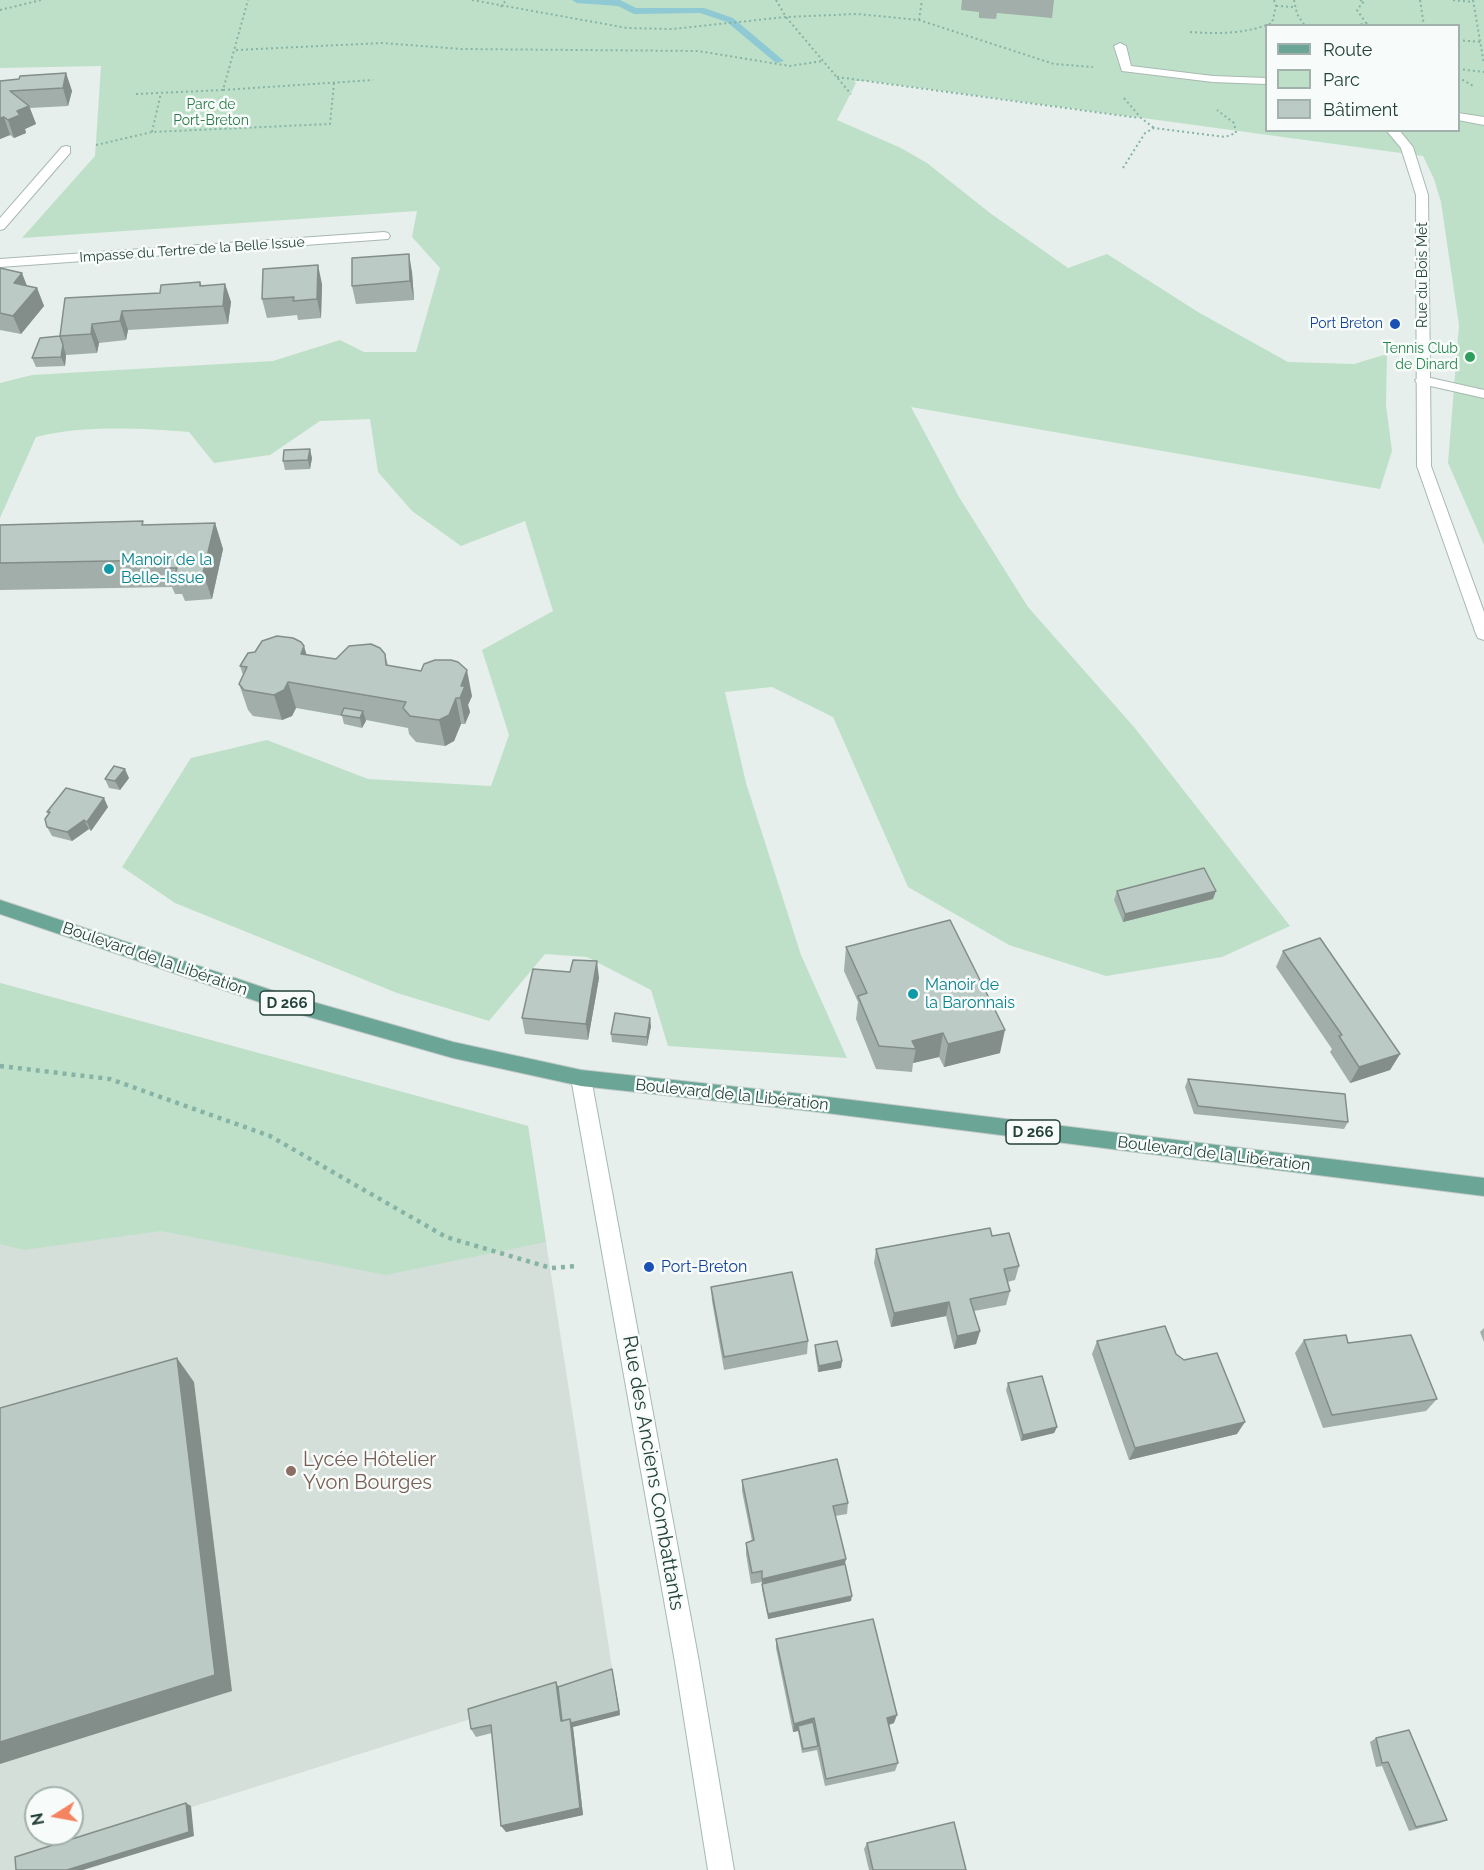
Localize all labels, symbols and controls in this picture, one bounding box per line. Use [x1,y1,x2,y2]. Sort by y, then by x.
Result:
legend [1265,24,1460,132]
text: Route [1323,39,1372,60]
text: Parc [1323,69,1360,90]
park label: Parc de Port-Breton [173,97,249,130]
text: Bâtiment [1323,99,1398,120]
street label: Rue du Bois Met [1415,222,1431,328]
street label: Impasse du Tertre de la Belle Issue [79,234,305,266]
place label: Port Breton [1310,316,1383,332]
marker: Port Breton [1388,317,1402,331]
place label: Tennis Club de Dinard [1383,341,1458,374]
marker: Tennis Club de Dinard [1463,350,1477,364]
place label: Manoir de la Belle-Issue [121,550,212,588]
marker: Manoir de la Belle-Issue [102,562,116,576]
street label: Boulevard de la Libération [60,918,250,1000]
place label: Manoir de la Baronnais [925,975,1015,1013]
marker: Manoir de la Baronnais [906,987,920,1001]
road number: D 266 [260,991,314,1015]
street label: Boulevard de la Libération [634,1075,830,1115]
road number: D 266 [1006,1120,1060,1144]
street label: Boulevard de la Libération [1116,1133,1312,1175]
place label: Port-Breton [661,1257,747,1277]
marker: Port-Breton [642,1260,656,1274]
street label: Rue des Anciens Combattants [617,1334,689,1612]
place label: Lycée Hôtelier Yvon Bourges [303,1448,436,1495]
marker: Lycée Hôtelier Yvon Bourges [284,1464,298,1478]
north arrow [24,1786,84,1846]
text: N [27,1811,48,1827]

